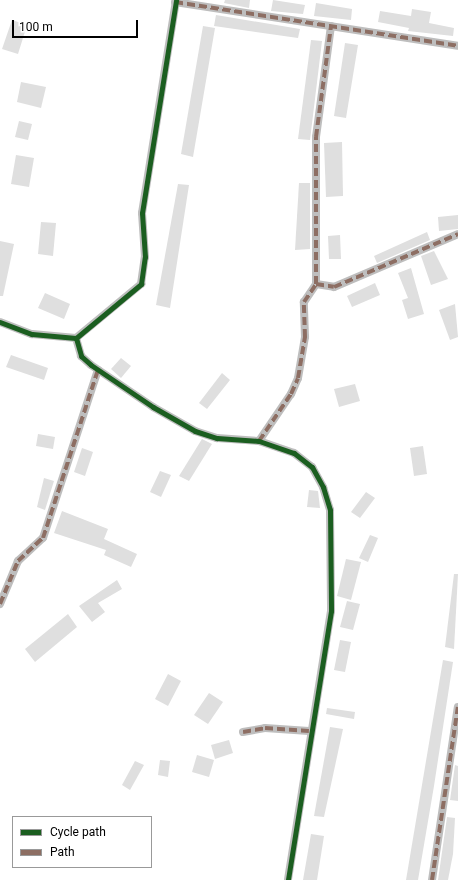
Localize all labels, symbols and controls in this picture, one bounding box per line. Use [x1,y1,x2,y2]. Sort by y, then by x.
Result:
scale bar [14,12,140,38]
text: 100 m [19,20,53,34]
legend [12,816,152,868]
text: Cycle path [50,825,106,839]
text: Path [50,845,75,859]

